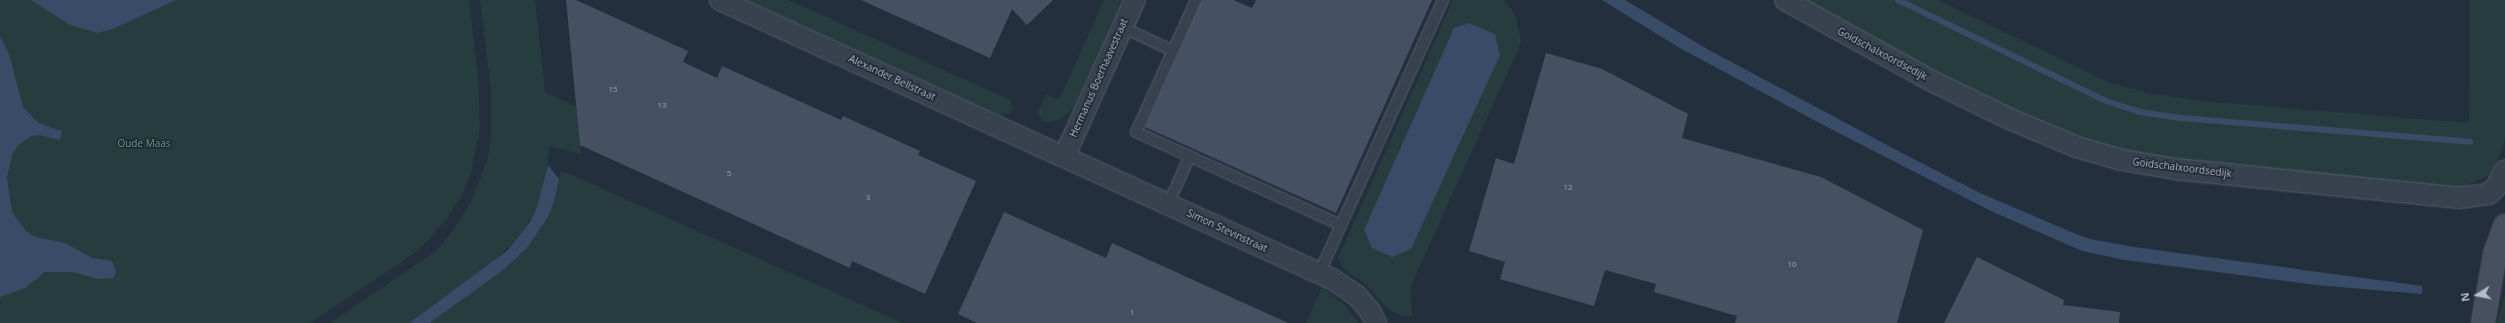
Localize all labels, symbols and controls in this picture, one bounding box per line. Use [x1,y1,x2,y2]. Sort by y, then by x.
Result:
street label: Hermanus Boerhaavestraat [1067,17,1131,139]
street label: Goidschalxoordsedijk [1835,25,1929,83]
street label: Alexander Bellstraat [847,53,937,103]
house number: 15 [608,84,618,94]
house number: 13 [657,100,667,110]
park label: Oude Maas [117,138,171,150]
street label: Goidschalxoordsedijk [2132,156,2232,180]
house number: 5 [727,168,731,178]
house number: 12 [1563,182,1573,192]
house number: 3 [866,192,870,202]
street label: Simon Stevinstraat [1185,207,1269,255]
house number: 10 [1787,259,1797,269]
north arrow [2457,275,2497,315]
text: N [2457,291,2473,303]
house number: 1 [1130,307,1134,317]

